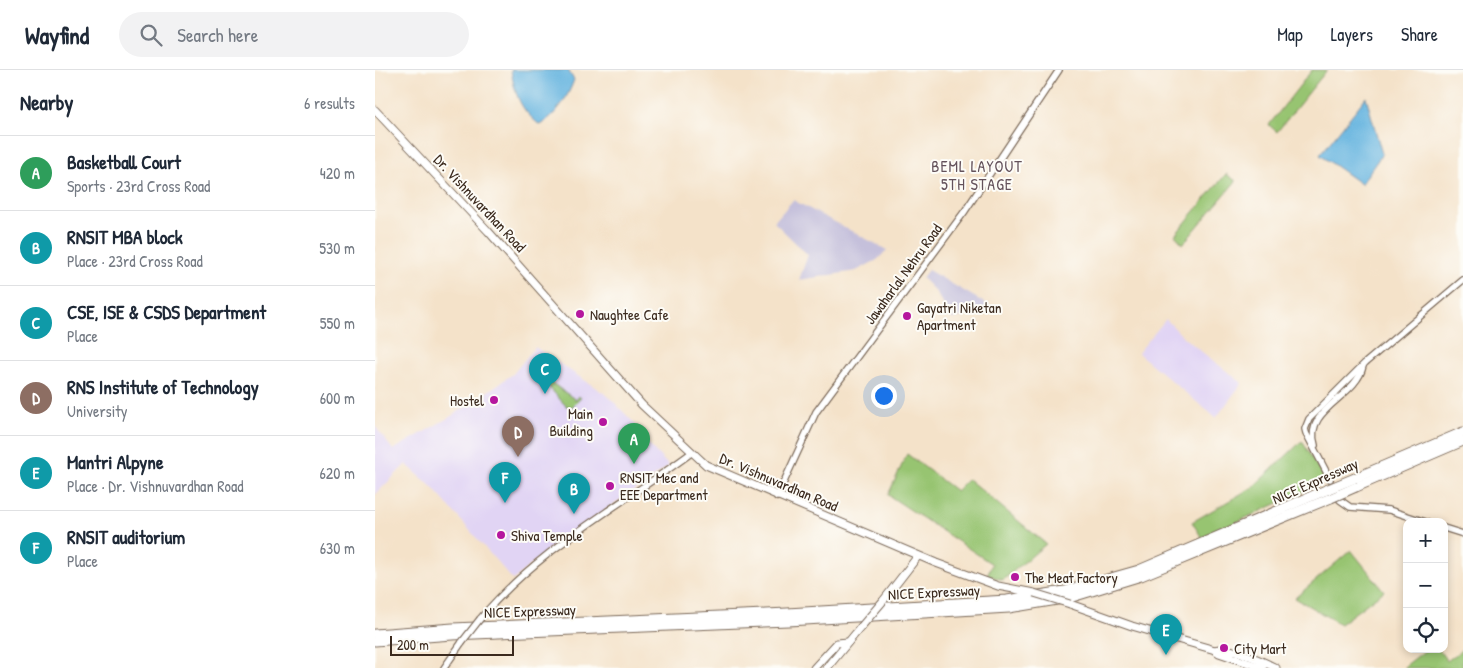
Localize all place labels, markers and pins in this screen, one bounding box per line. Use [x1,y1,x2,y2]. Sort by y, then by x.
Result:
place label: Gayatri Niketan Apartment [917,297,1002,335]
place label: Naughtee Cafe [590,304,669,325]
marker: Naughtee Cafe [574,308,586,320]
marker: Gayatri Niketan Apartment [901,310,913,322]
pin: C [529,353,561,394]
place label: Hostel [450,390,484,411]
marker: Hostel [488,394,500,406]
place label: Main Building [549,403,593,441]
pin: D [502,416,534,457]
marker: Main Building [597,416,609,428]
pin: A [618,423,650,464]
pin: F [489,462,521,503]
place label: RNSIT Mec and EEE Department [620,467,709,505]
pin: B [558,473,590,514]
marker: RNSIT Mec and EEE Department [604,480,616,492]
place label: Shiva Temple [511,525,582,546]
marker: Shiva Temple [495,529,507,541]
place label: The Meat Factory [1025,567,1118,588]
marker: The Meat Factory [1009,571,1021,583]
pin: E [1150,614,1182,655]
place label: City Mart [1234,638,1287,659]
marker: City Mart [1218,642,1230,654]

